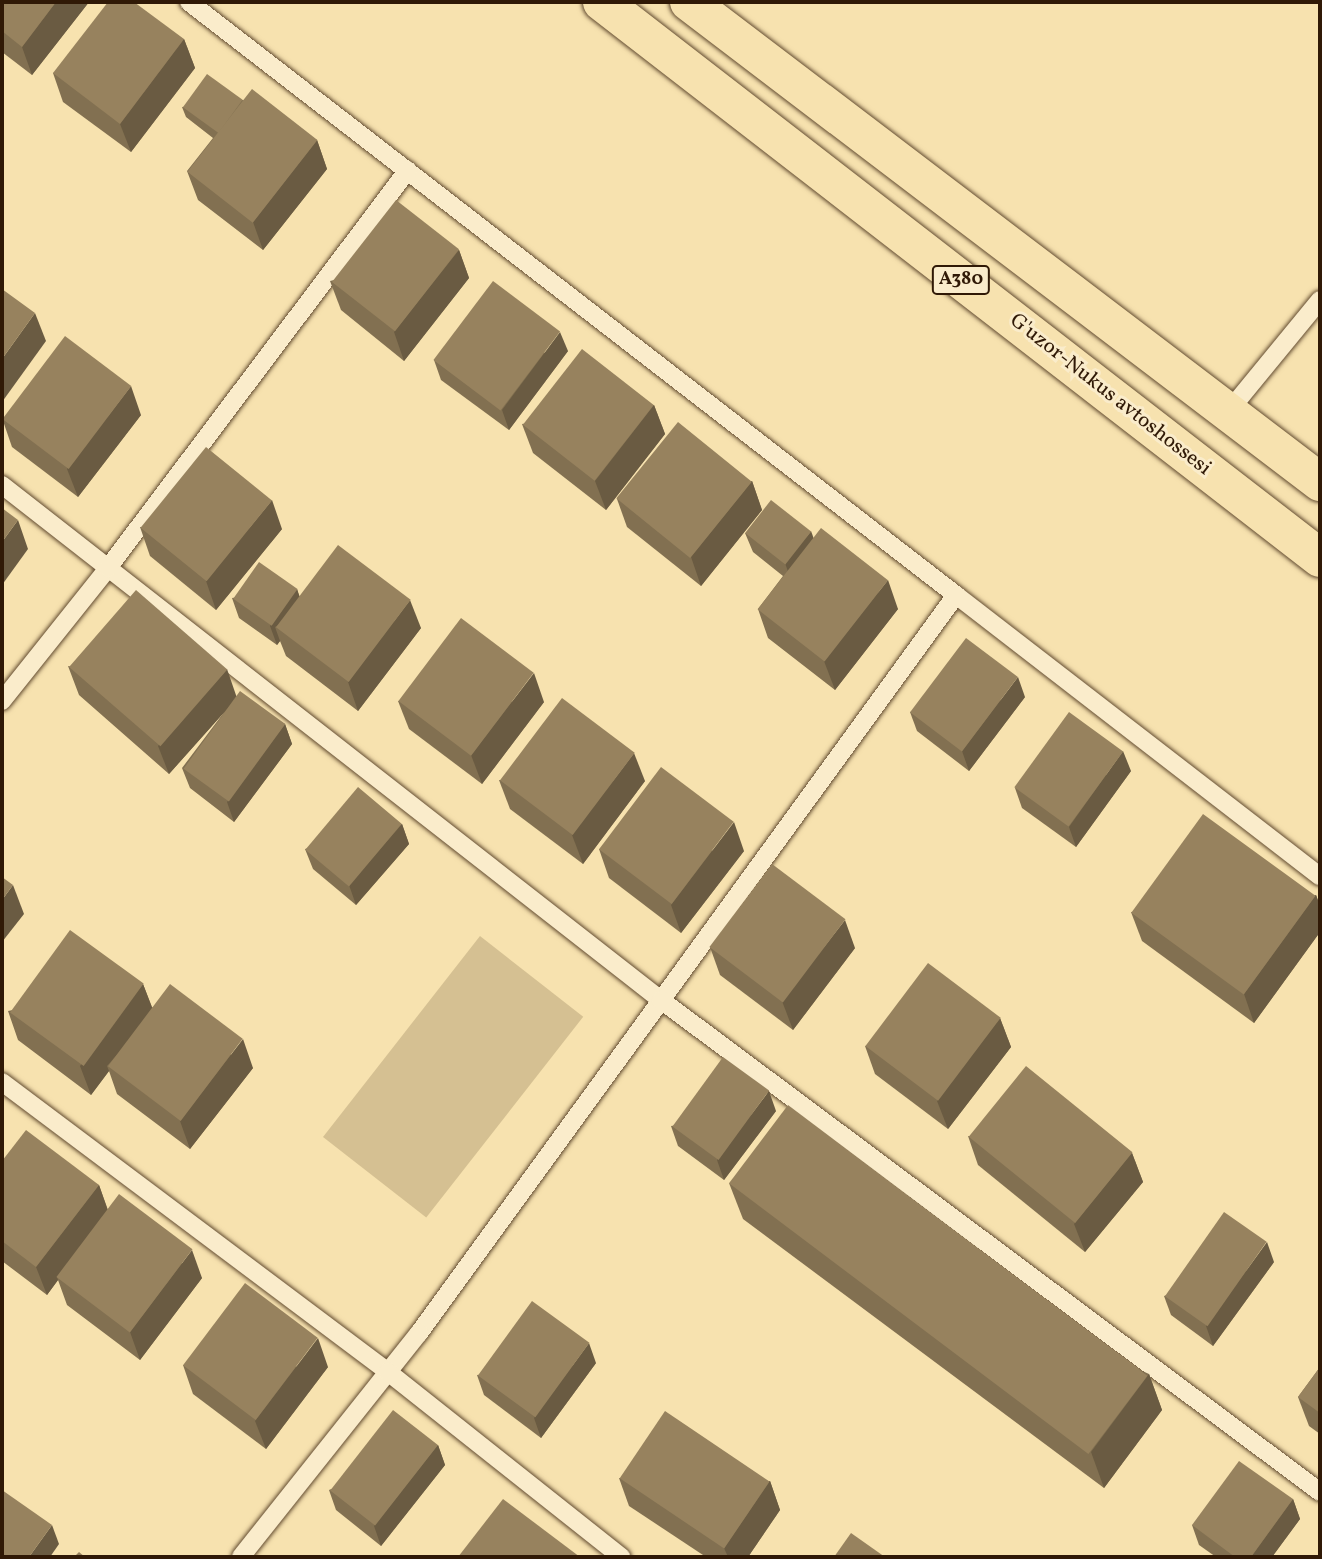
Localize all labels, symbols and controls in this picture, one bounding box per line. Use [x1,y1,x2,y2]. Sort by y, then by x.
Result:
road number: A380 [931,264,991,296]
street label: G'uzor-Nukus avtoshossesi [1004,309,1216,481]

